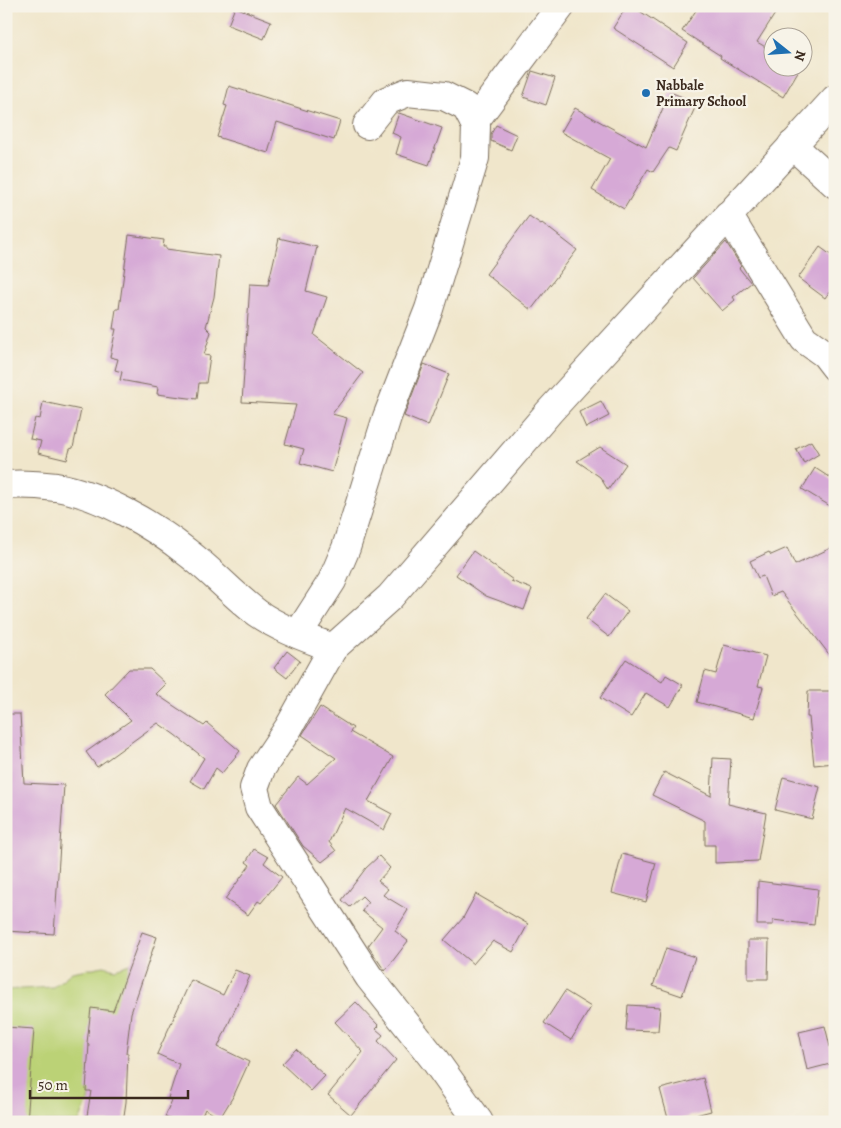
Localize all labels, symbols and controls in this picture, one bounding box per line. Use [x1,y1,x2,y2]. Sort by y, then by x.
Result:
north arrow [764,28,814,78]
text: N [789,48,811,63]
place label: Nabbale Primary School [656,76,747,111]
marker: Nabbale Primary School [640,87,652,99]
scale bar [30,1068,188,1100]
text: 50 m [38,1075,68,1095]

